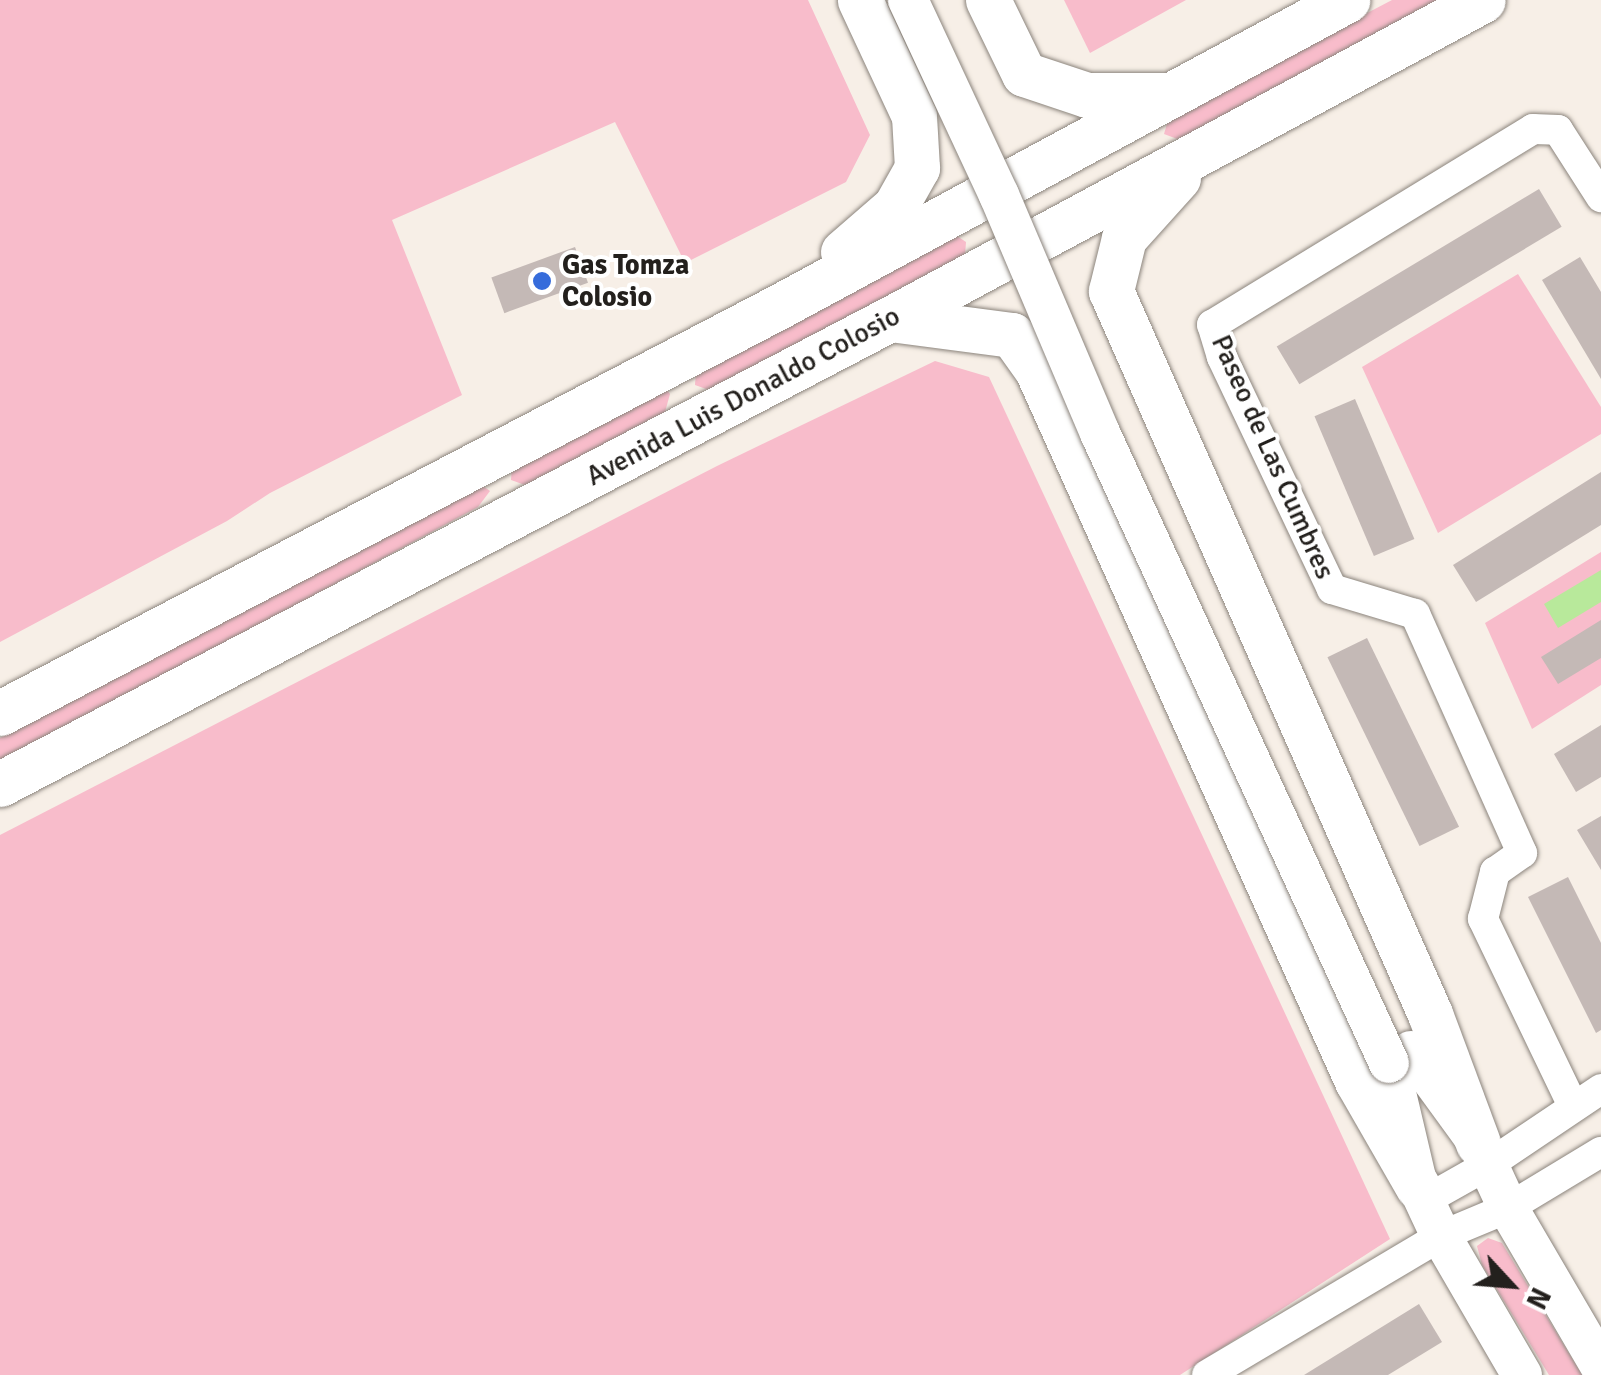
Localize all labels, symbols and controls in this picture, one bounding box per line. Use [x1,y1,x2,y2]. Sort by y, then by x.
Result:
place label: Gas Tomza Colosio [562,248,689,314]
marker: Gas Tomza Colosio [531,270,553,292]
street label: Avenida Luis Donaldo Colosio [580,299,906,493]
street label: Paseo de Las Cumbres [1204,330,1342,584]
north arrow [1461,1235,1561,1335]
text: N [1518,1282,1558,1314]

